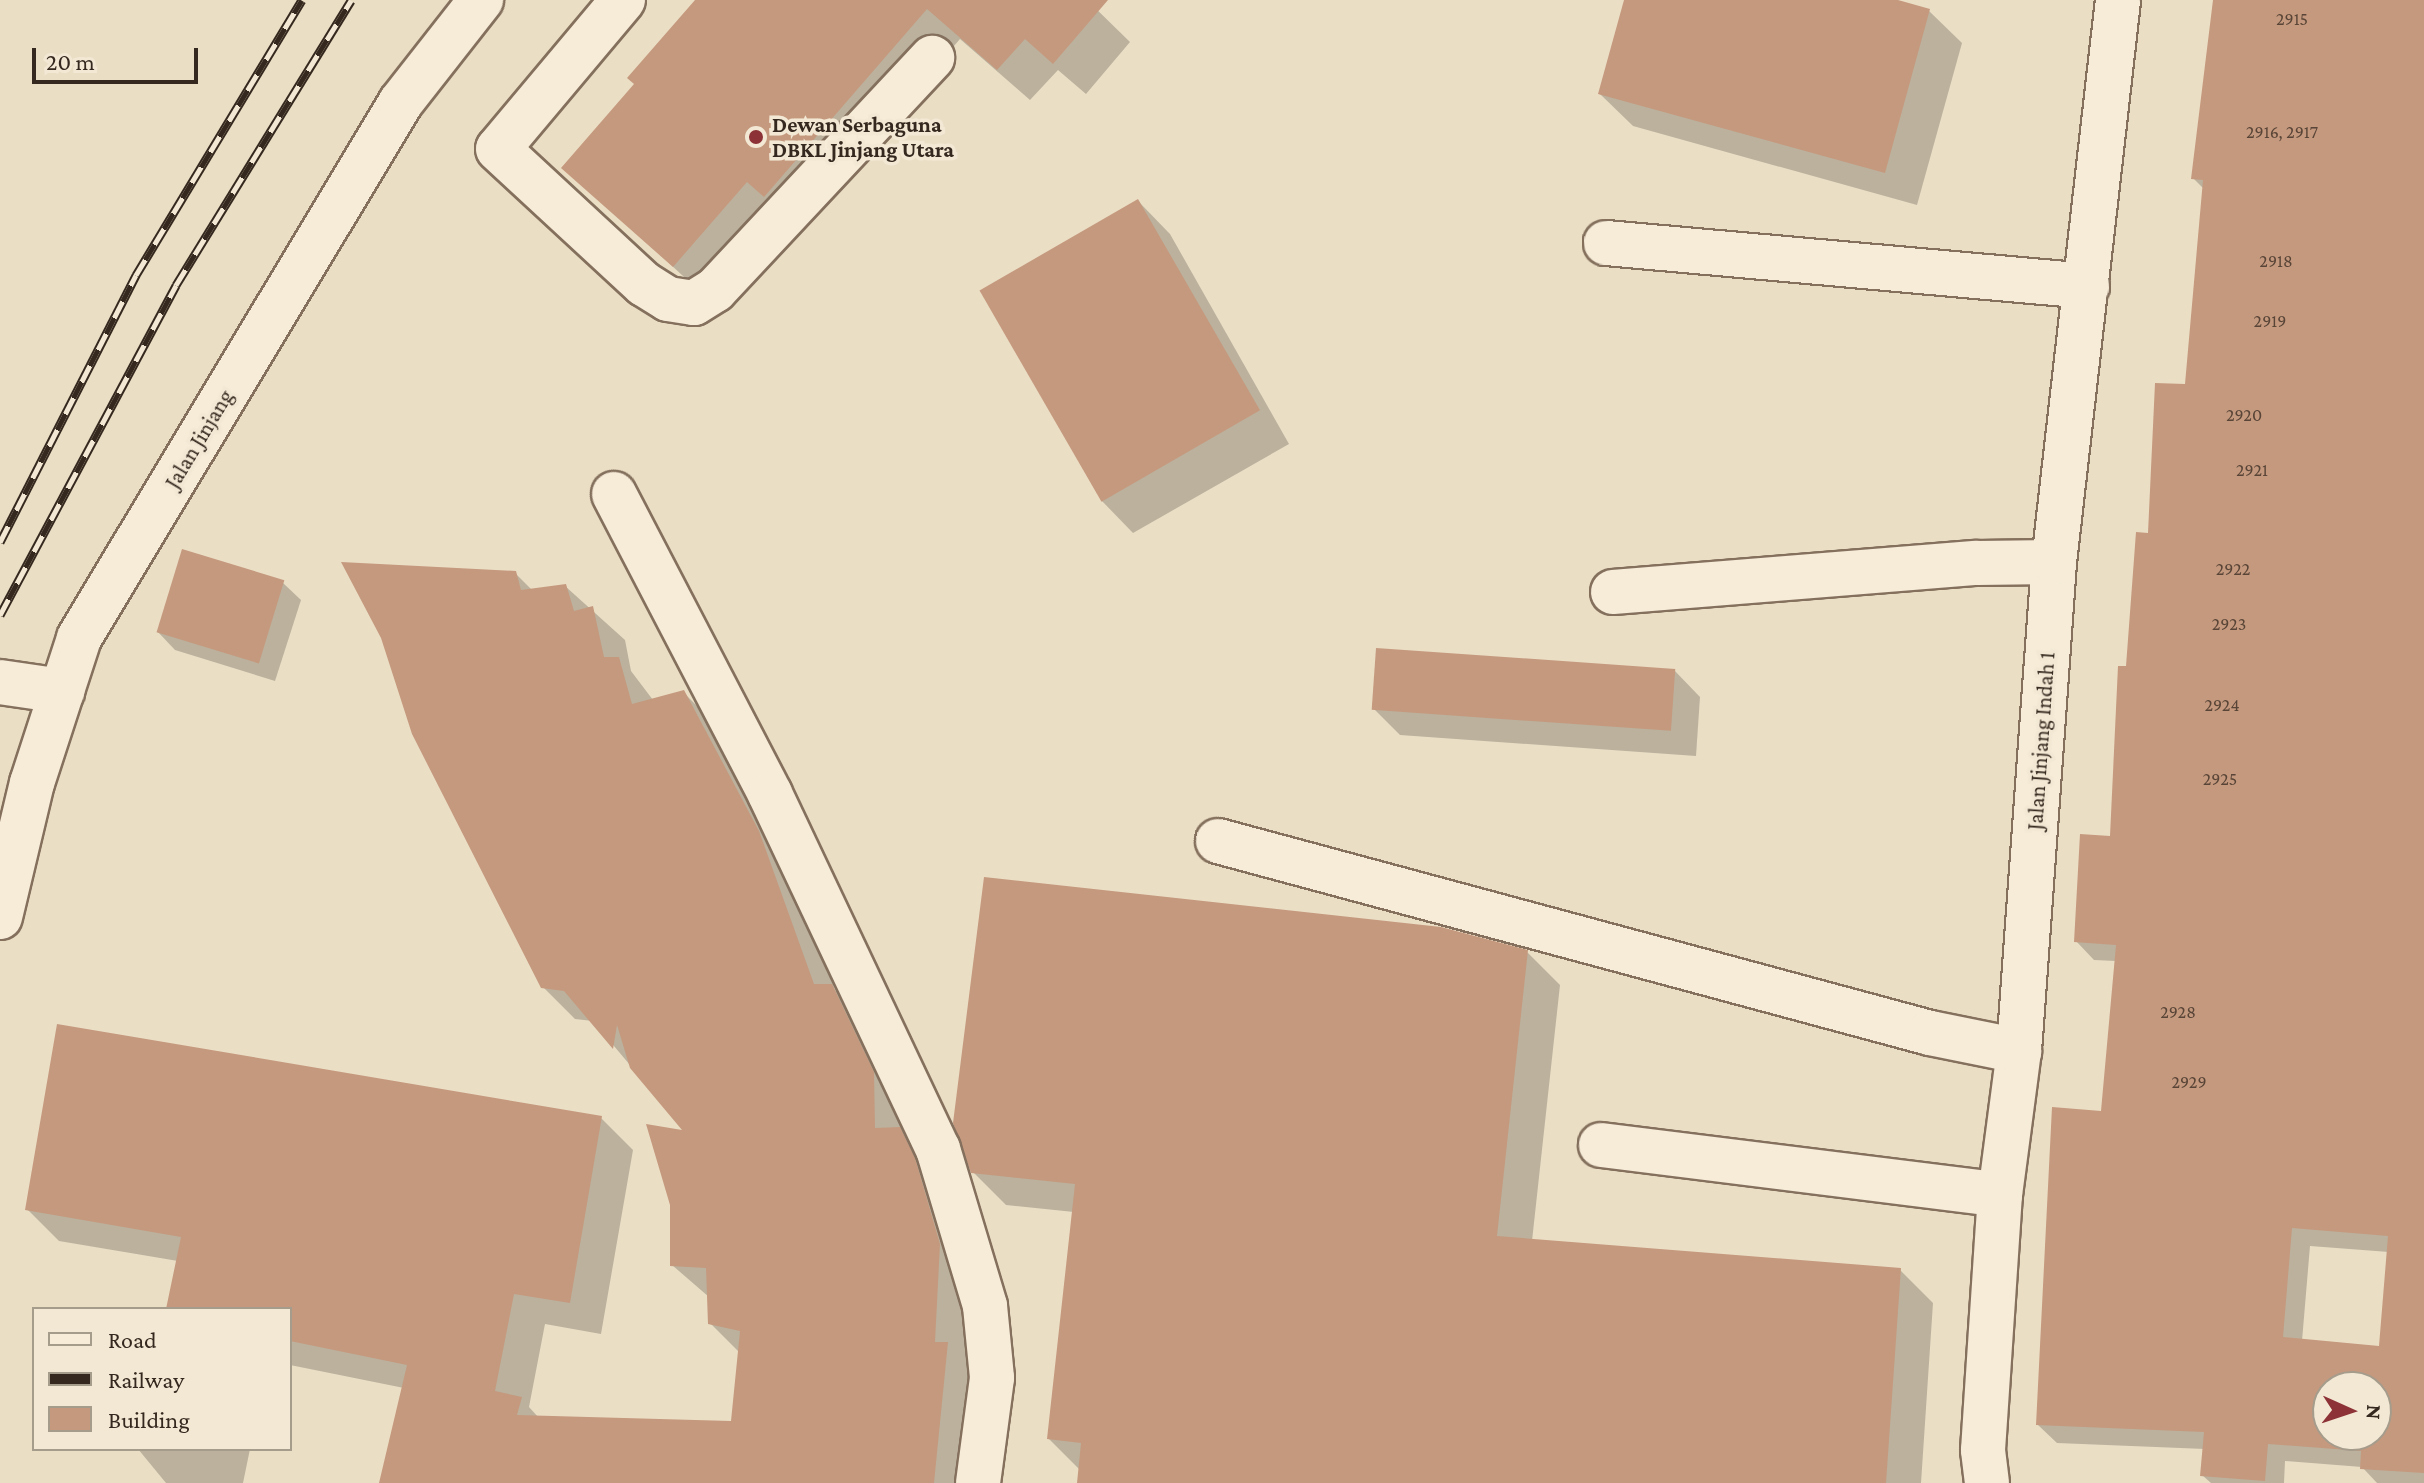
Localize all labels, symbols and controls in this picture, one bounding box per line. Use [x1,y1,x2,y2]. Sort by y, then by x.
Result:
house number: 2915 [2276,8,2308,30]
scale bar [36,32,202,82]
text: 20 m [46,48,95,75]
place label: Dewan Serbaguna DBKL Jinjang Utara [772,111,954,162]
house number: 2916, 2917 [2246,121,2318,143]
marker: Dewan Serbaguna DBKL Jinjang Utara [747,128,765,146]
house number: 2918 [2259,250,2293,272]
house number: 2919 [2254,310,2286,332]
street label: Jalan Jinjang [159,385,239,493]
house number: 2920 [2226,404,2262,426]
house number: 2921 [2236,459,2268,481]
house number: 2922 [2216,558,2250,580]
house number: 2923 [2212,613,2246,635]
street label: Jalan Jinjang Indah 1 [2022,651,2060,831]
house number: 2924 [2204,694,2240,716]
house number: 2925 [2203,768,2237,790]
house number: 2928 [2160,1001,2196,1023]
house number: 2929 [2171,1071,2207,1093]
legend [32,1307,292,1451]
text: Road [108,1326,157,1353]
text: Railway [108,1366,184,1393]
north arrow [2312,1371,2392,1451]
text: N [2362,1404,2387,1420]
text: Building [108,1406,190,1433]

